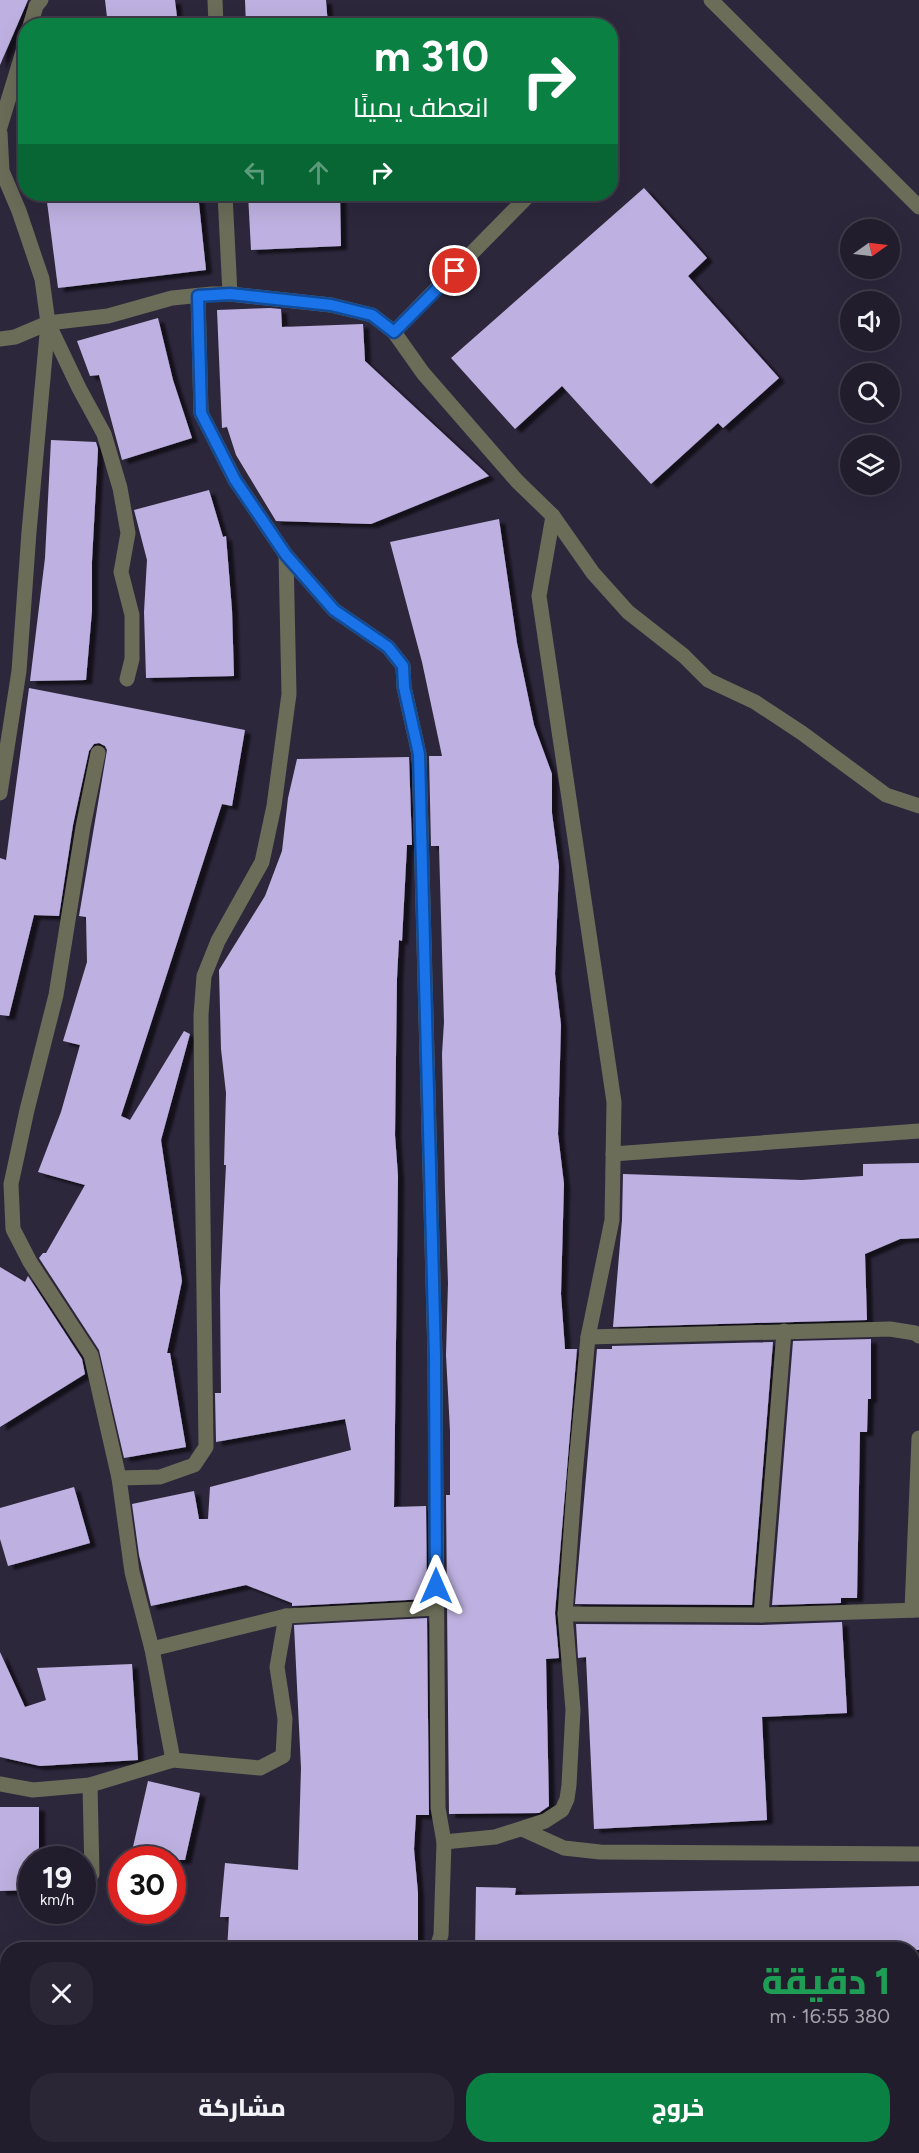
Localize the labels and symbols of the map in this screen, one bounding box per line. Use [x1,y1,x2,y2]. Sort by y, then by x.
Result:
north arrow [840,219,900,279]
pin [429,245,480,296]
position arrow [404,1554,468,1618]
speed limit sign: 30 [108,1846,186,1924]

